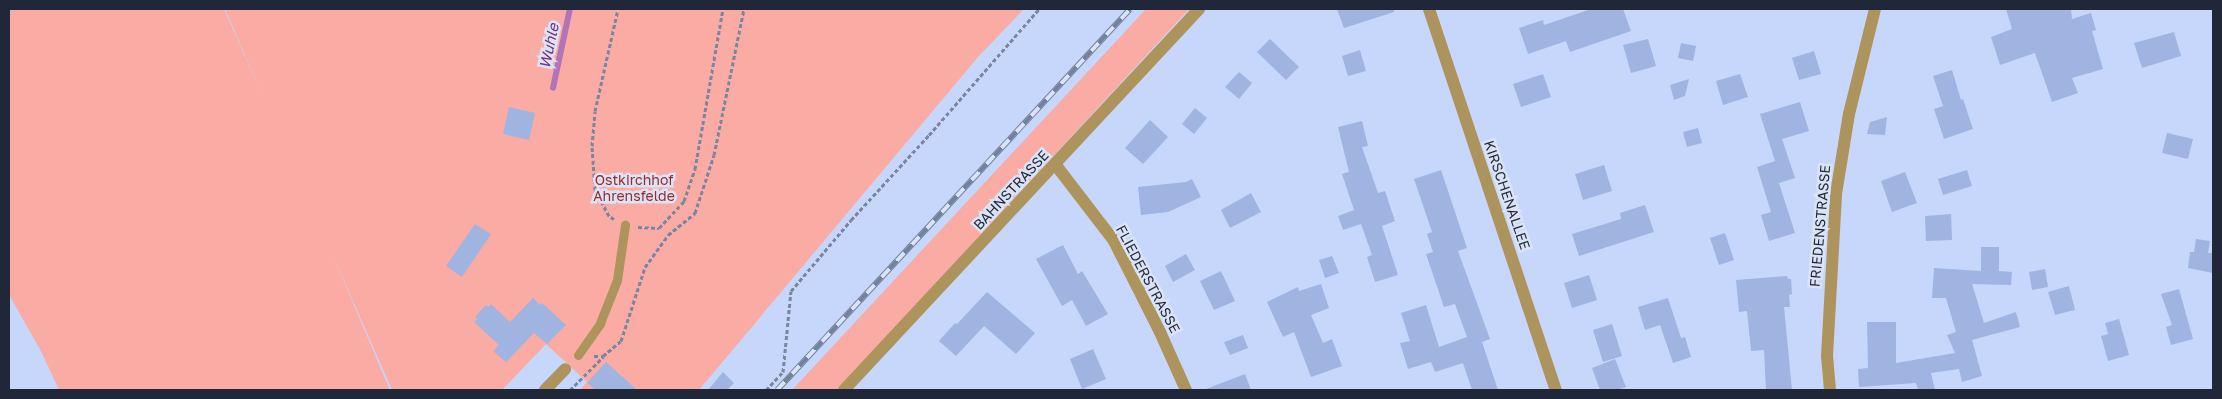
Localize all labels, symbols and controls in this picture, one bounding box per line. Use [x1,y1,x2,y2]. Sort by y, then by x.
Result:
water label: Wuhle [535,22,563,70]
street label: KIRSCHENALLEE [1480,138,1534,252]
street label: BAHNSTRASSE [970,147,1052,233]
street label: FRIEDENSTRASSE [1806,164,1834,288]
park label: Ostkirchhof Ahrensfelde [593,172,675,204]
street label: FLIEDERSTRASSE [1112,222,1184,336]

